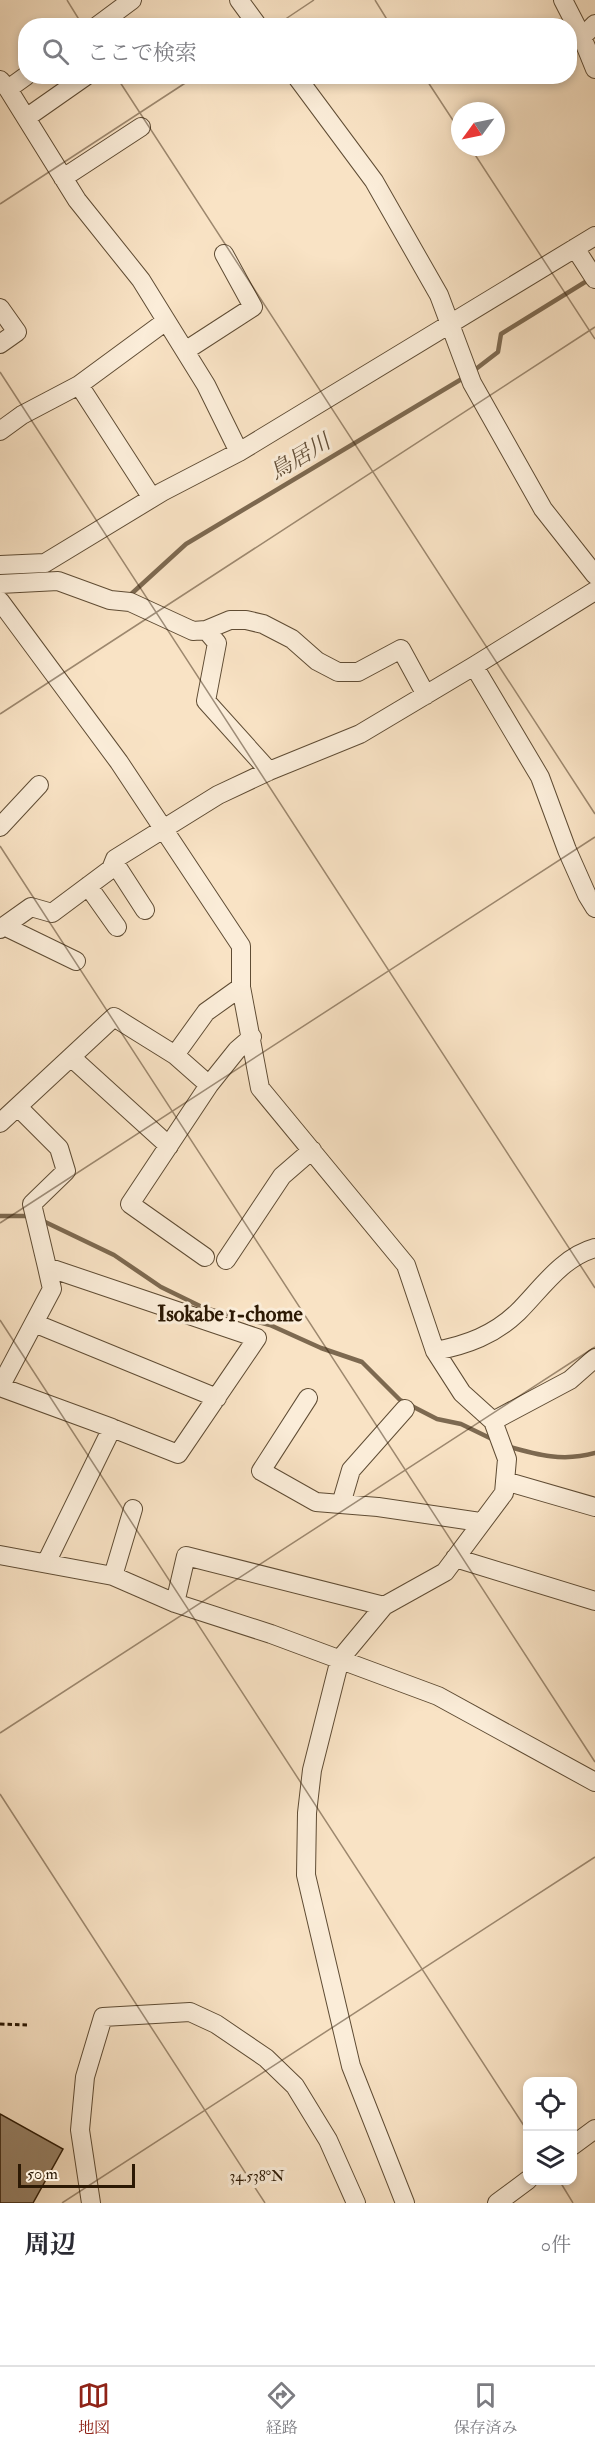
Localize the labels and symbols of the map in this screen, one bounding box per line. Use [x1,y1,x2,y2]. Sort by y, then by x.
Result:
north arrow [451,102,505,156]
water label: 鳥居川 [264,427,337,486]
district label: Isokabe 1-chome [157,1300,303,1328]
scale bar [18,2161,135,2188]
text: 34.538°N [230,2167,285,2186]

